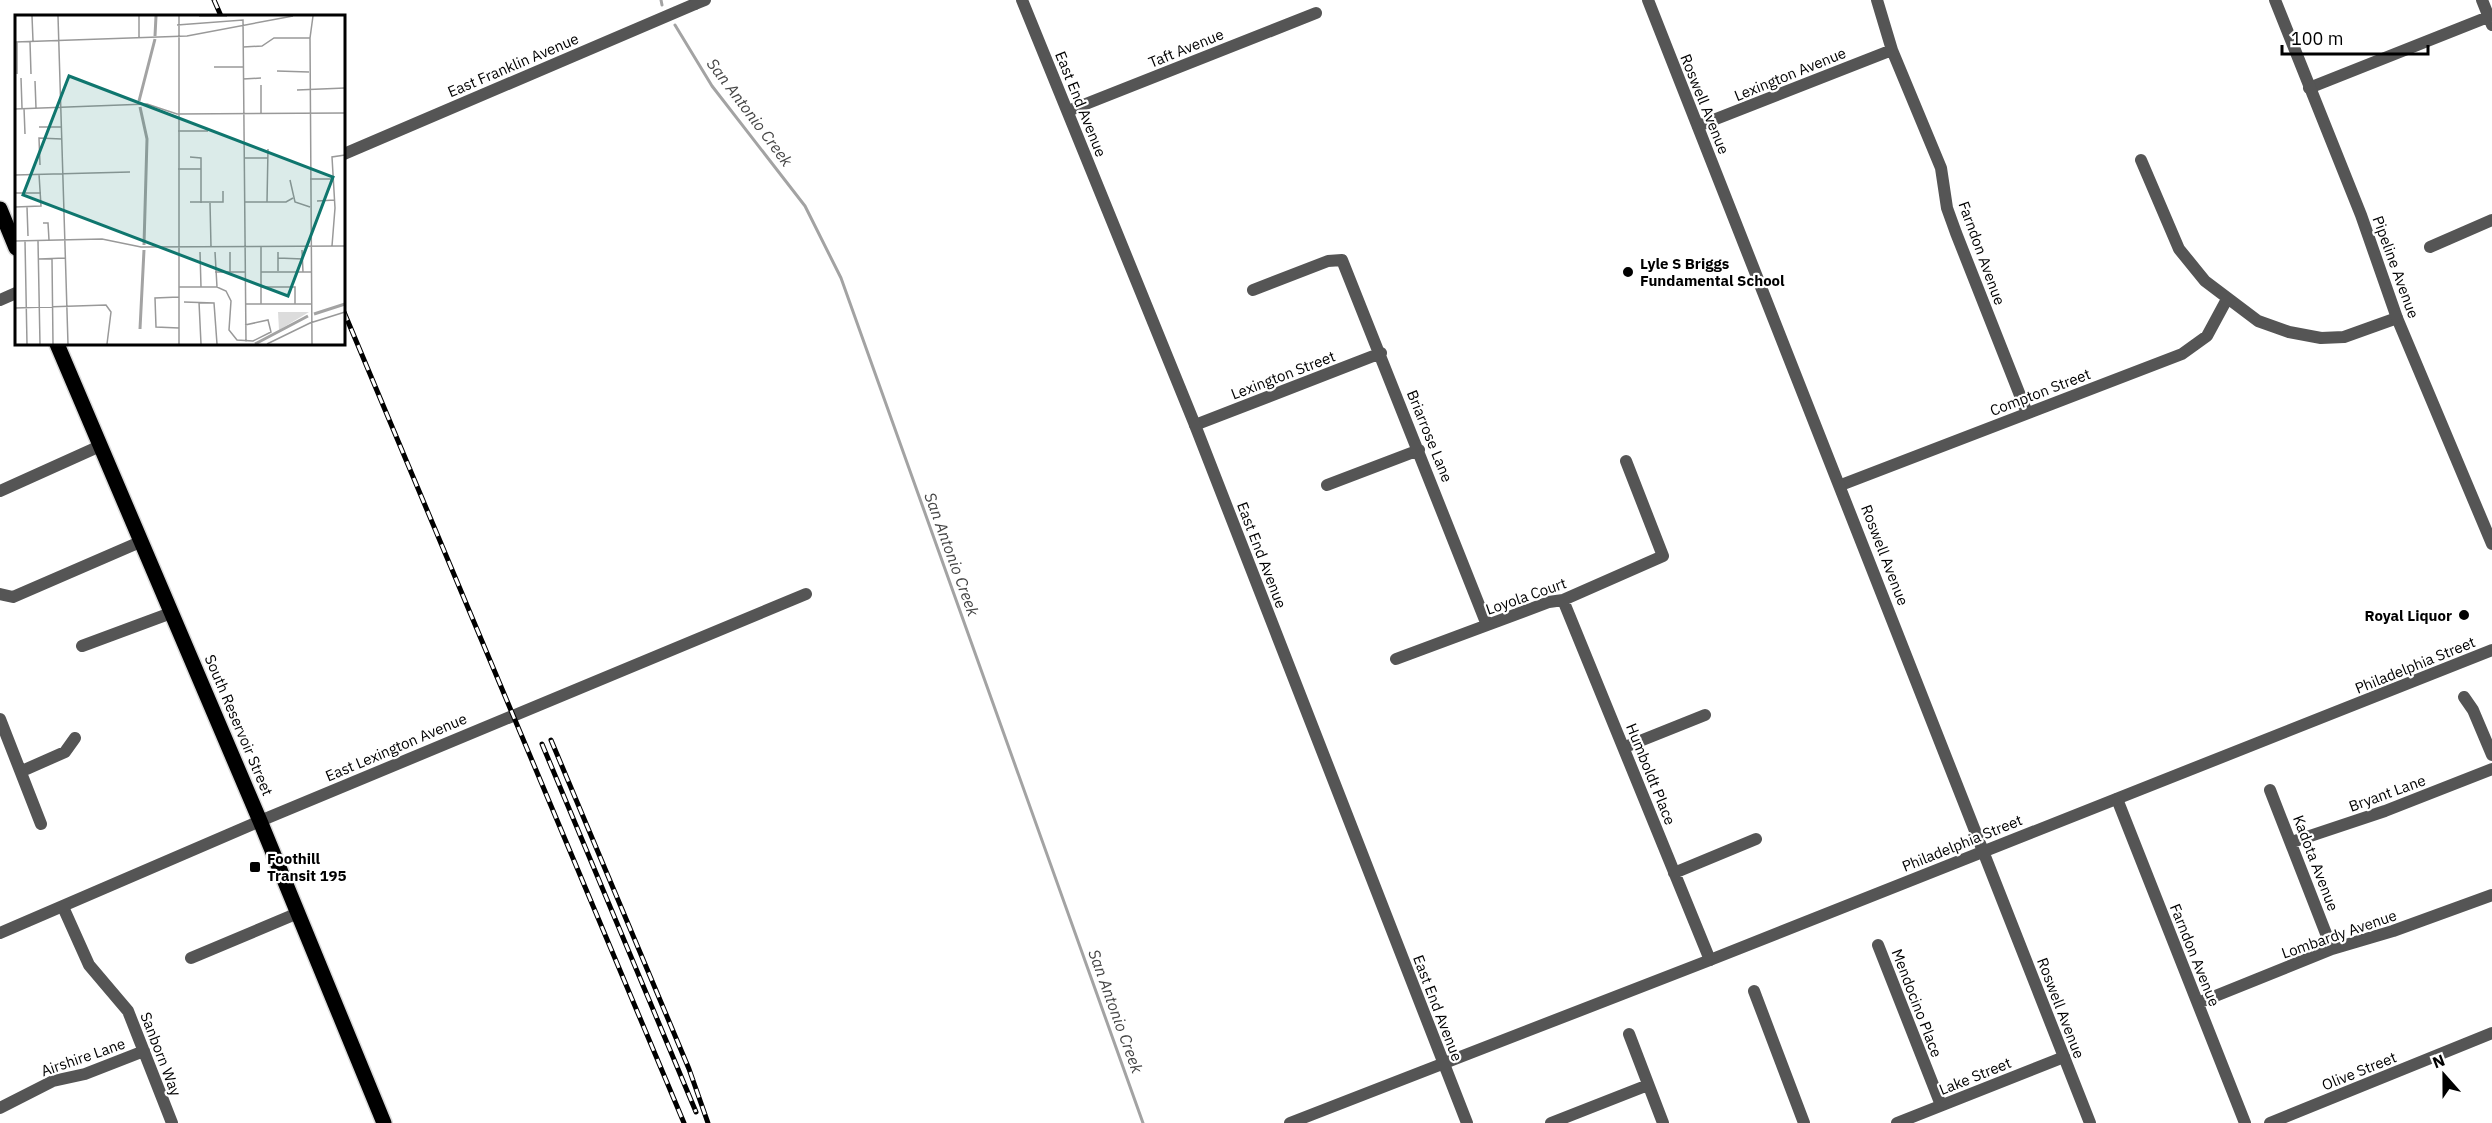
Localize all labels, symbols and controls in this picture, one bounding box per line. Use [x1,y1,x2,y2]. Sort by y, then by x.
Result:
inset map [15,15,345,345]
scale bar [2282,18,2428,56]
street label: Taft Avenue [1146,24,1226,72]
text: 100 m [2291,27,2343,50]
street label: East Franklin Avenue [445,29,581,101]
street label: Lexington Avenue [1731,43,1849,105]
street label: East End Avenue [1051,48,1111,160]
street label: Roswell Avenue [1676,51,1734,157]
water label: San Antonio Creek [703,54,798,171]
street label: Farndon Avenue [1954,199,2010,307]
street label: Pipeline Avenue [2369,213,2423,321]
place label: Lyle S Briggs Fundamental School [1640,254,1785,290]
marker: Lyle S Briggs Fundamental School [1621,265,1635,279]
street label: Lexington Street [1228,346,1338,404]
street label: Compton Street [1987,364,2093,420]
street label: Briarrose Lane [1403,387,1457,485]
water label: San Antonio Creek [920,489,984,619]
street label: East End Avenue [1233,499,1291,611]
street label: Roswell Avenue [1857,502,1913,608]
street label: Loyola Court [1483,573,1569,619]
place label: Royal Liquor [2365,606,2452,625]
marker: Royal Liquor [2457,608,2471,622]
street label: Philadelphia Street [2352,632,2478,698]
street label: South Reservoir Street [201,652,277,798]
street label: East Lexington Avenue [322,709,470,785]
street label: Humboldt Place [1622,720,1680,828]
street label: Bryant Lane [2346,770,2428,816]
street label: Philadelphia Street [1899,810,2025,876]
street label: Kadota Avenue [2289,812,2343,914]
place label: Foothill Transit 195 [267,849,347,885]
marker: Foothill Transit 195 [248,860,262,874]
street label: Farndon Avenue [2166,901,2224,1009]
street label: Lombardy Avenue [2279,905,2399,963]
water label: San Antonio Creek [1084,946,1148,1076]
street label: Mendocino Place [1888,946,1946,1060]
street label: East End Avenue [1409,952,1467,1064]
street label: Roswell Avenue [2033,955,2089,1061]
street label: Sanborn Way [136,1009,186,1099]
street label: Airshire Lane [38,1034,128,1080]
north arrow [2414,1045,2474,1105]
street label: Olive Street [2319,1047,2399,1095]
text: N [2430,1050,2448,1072]
street label: Lake Street [1936,1053,2014,1099]

